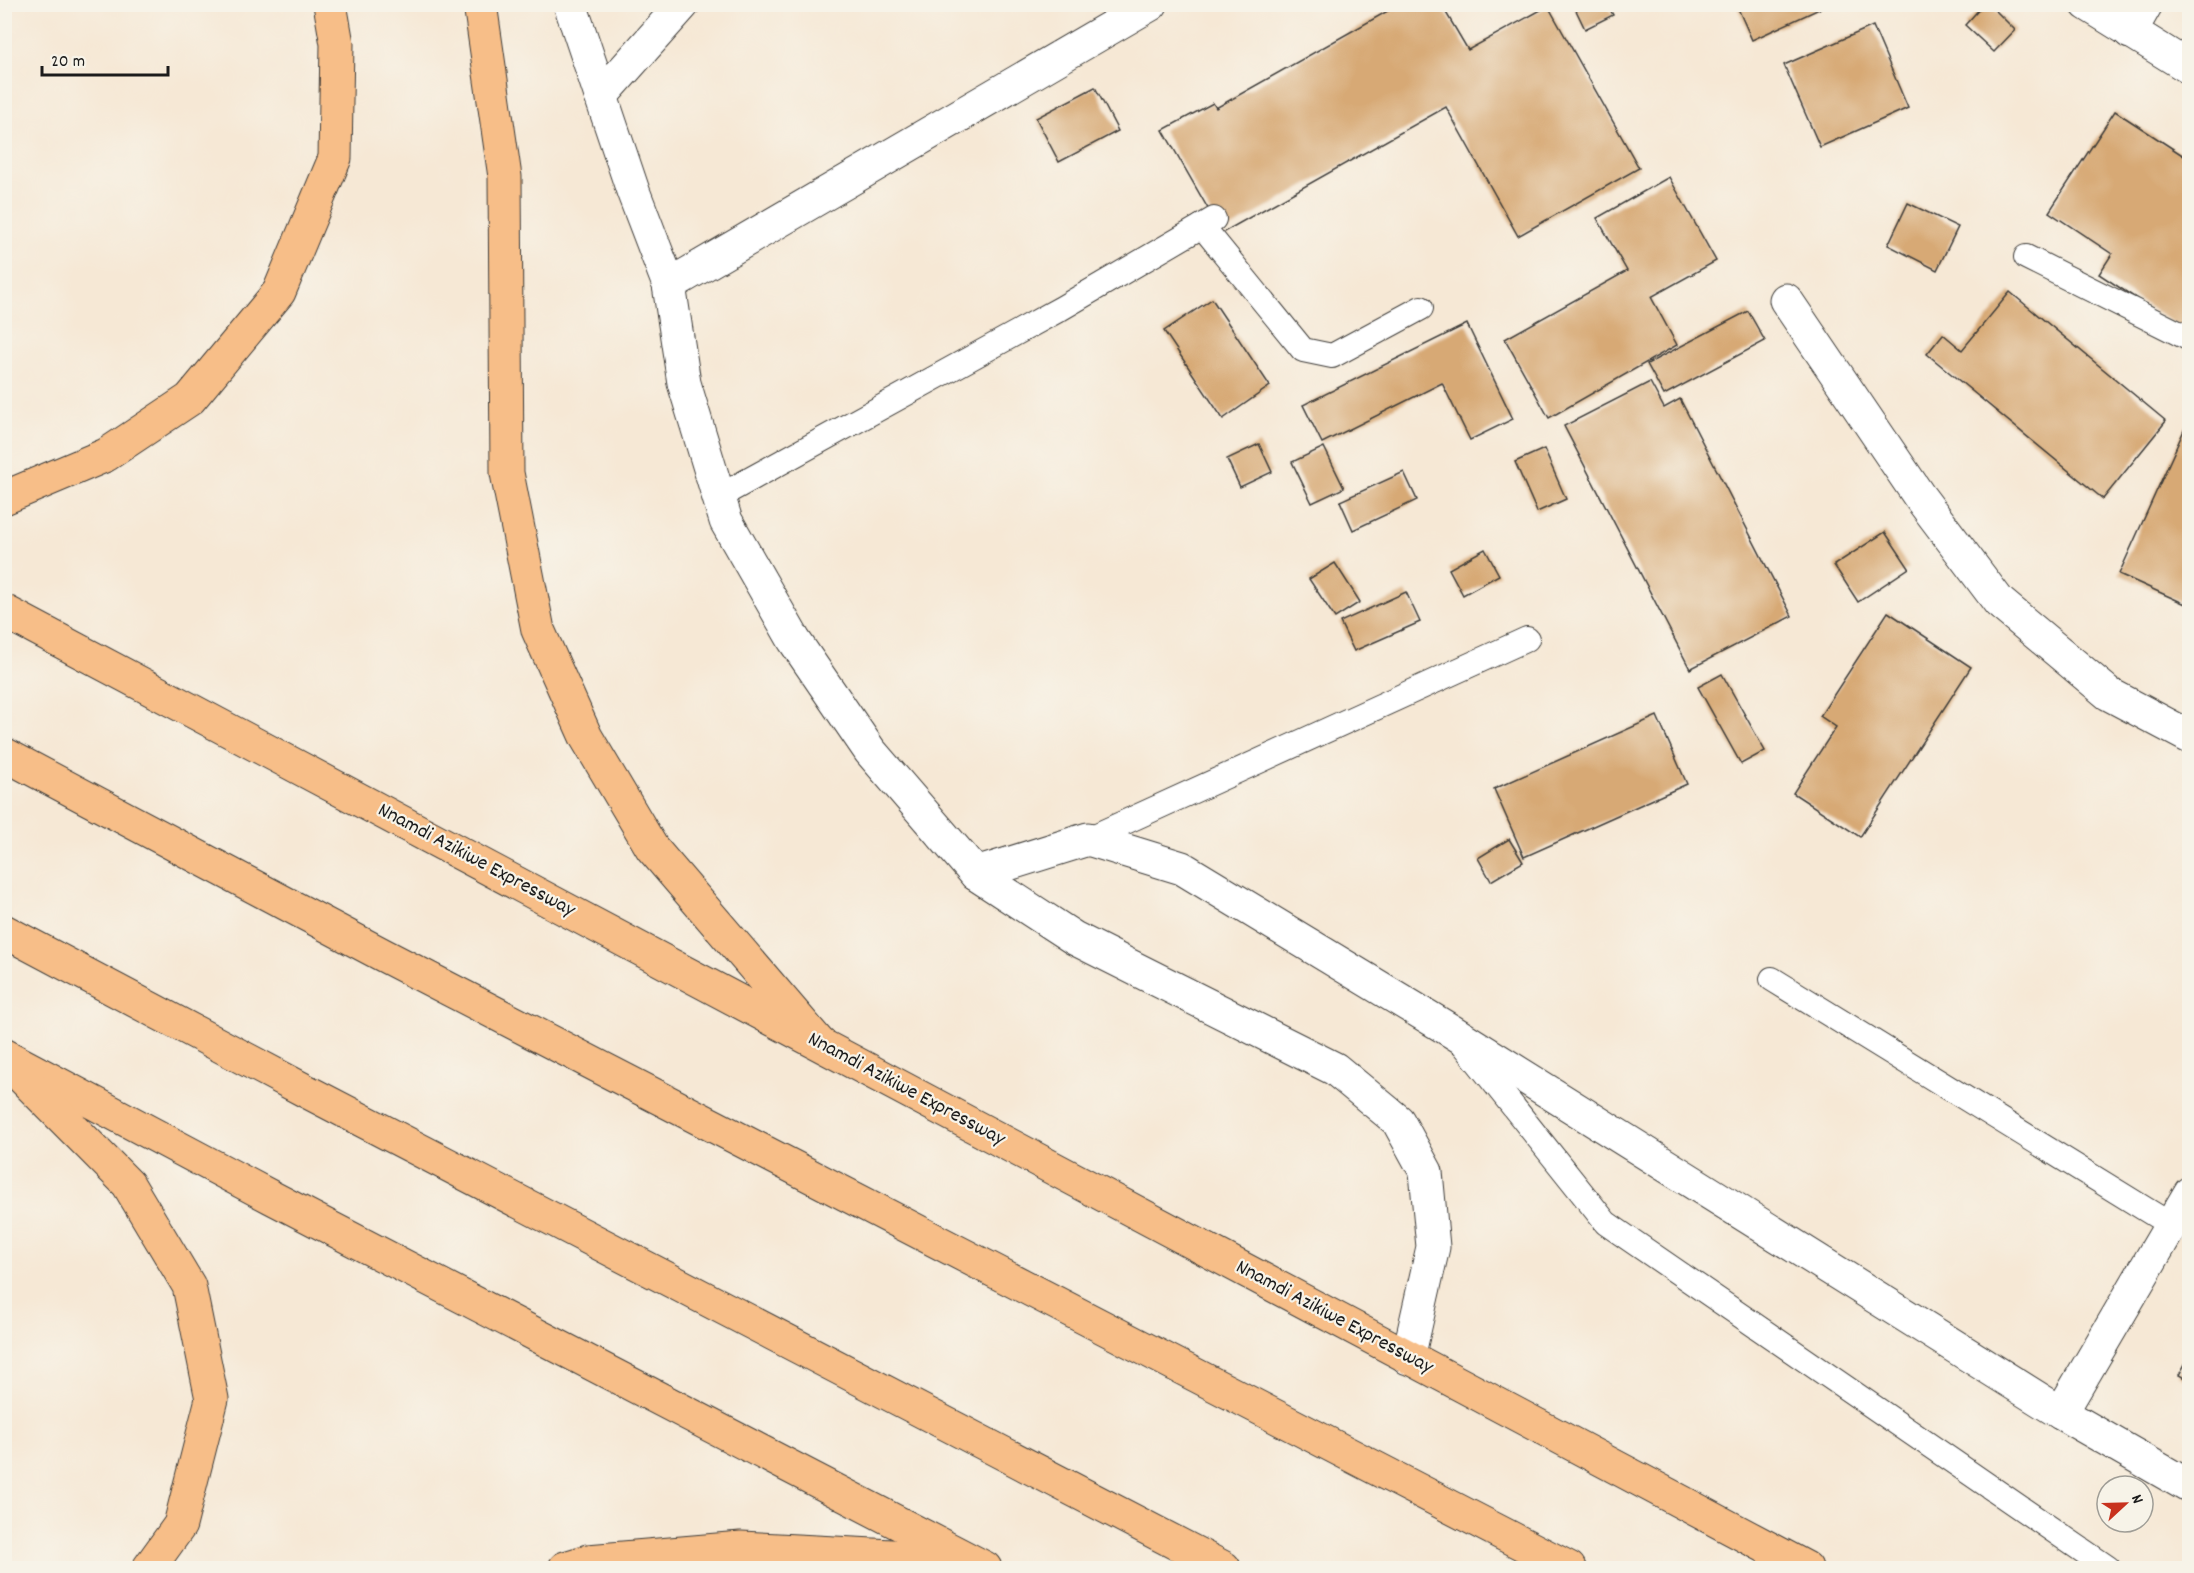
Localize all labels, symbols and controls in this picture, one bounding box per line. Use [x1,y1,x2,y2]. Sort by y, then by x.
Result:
scale bar [42,39,168,77]
text: 20 m [51,50,85,75]
street label: Nnamdi Azikiwe Expressway [372,796,580,926]
street label: Nnamdi Azikiwe Expressway [802,1025,1010,1155]
street label: Nnamdi Azikiwe Expressway [1230,1253,1438,1383]
north arrow [2095,1474,2155,1534]
text: N [2124,1491,2149,1507]

